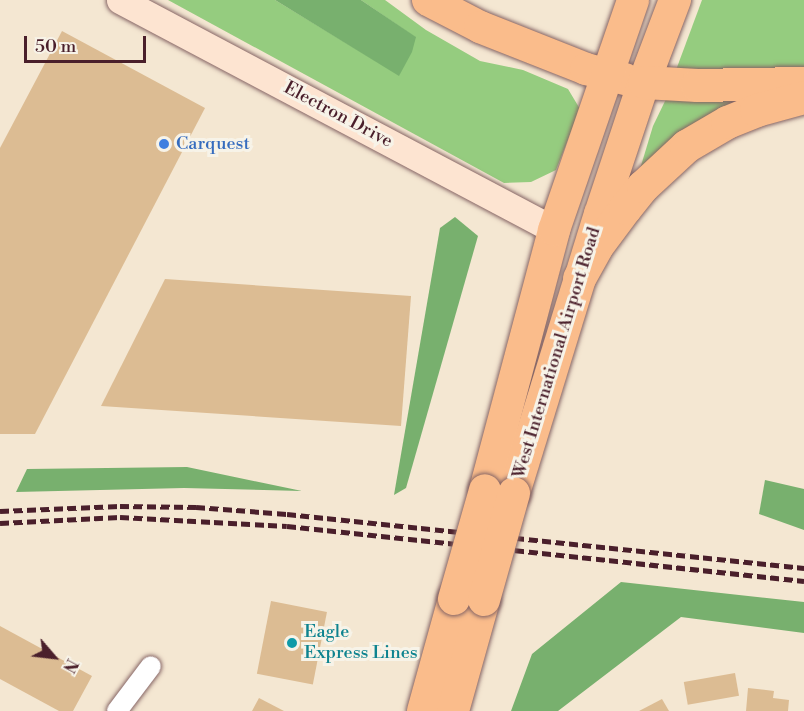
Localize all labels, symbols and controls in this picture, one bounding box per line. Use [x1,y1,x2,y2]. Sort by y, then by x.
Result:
scale bar [27,24,148,62]
text: 50 m [35,35,76,58]
street label: Electron Drive [280,77,396,153]
place label: Carquest [176,133,250,155]
marker: Carquest [157,137,171,151]
street label: West International Airport Road [508,225,606,481]
place label: Eagle Express Lines [304,622,418,664]
north arrow [24,627,84,687]
marker: Eagle Express Lines [285,636,299,650]
text: N [58,655,82,676]

